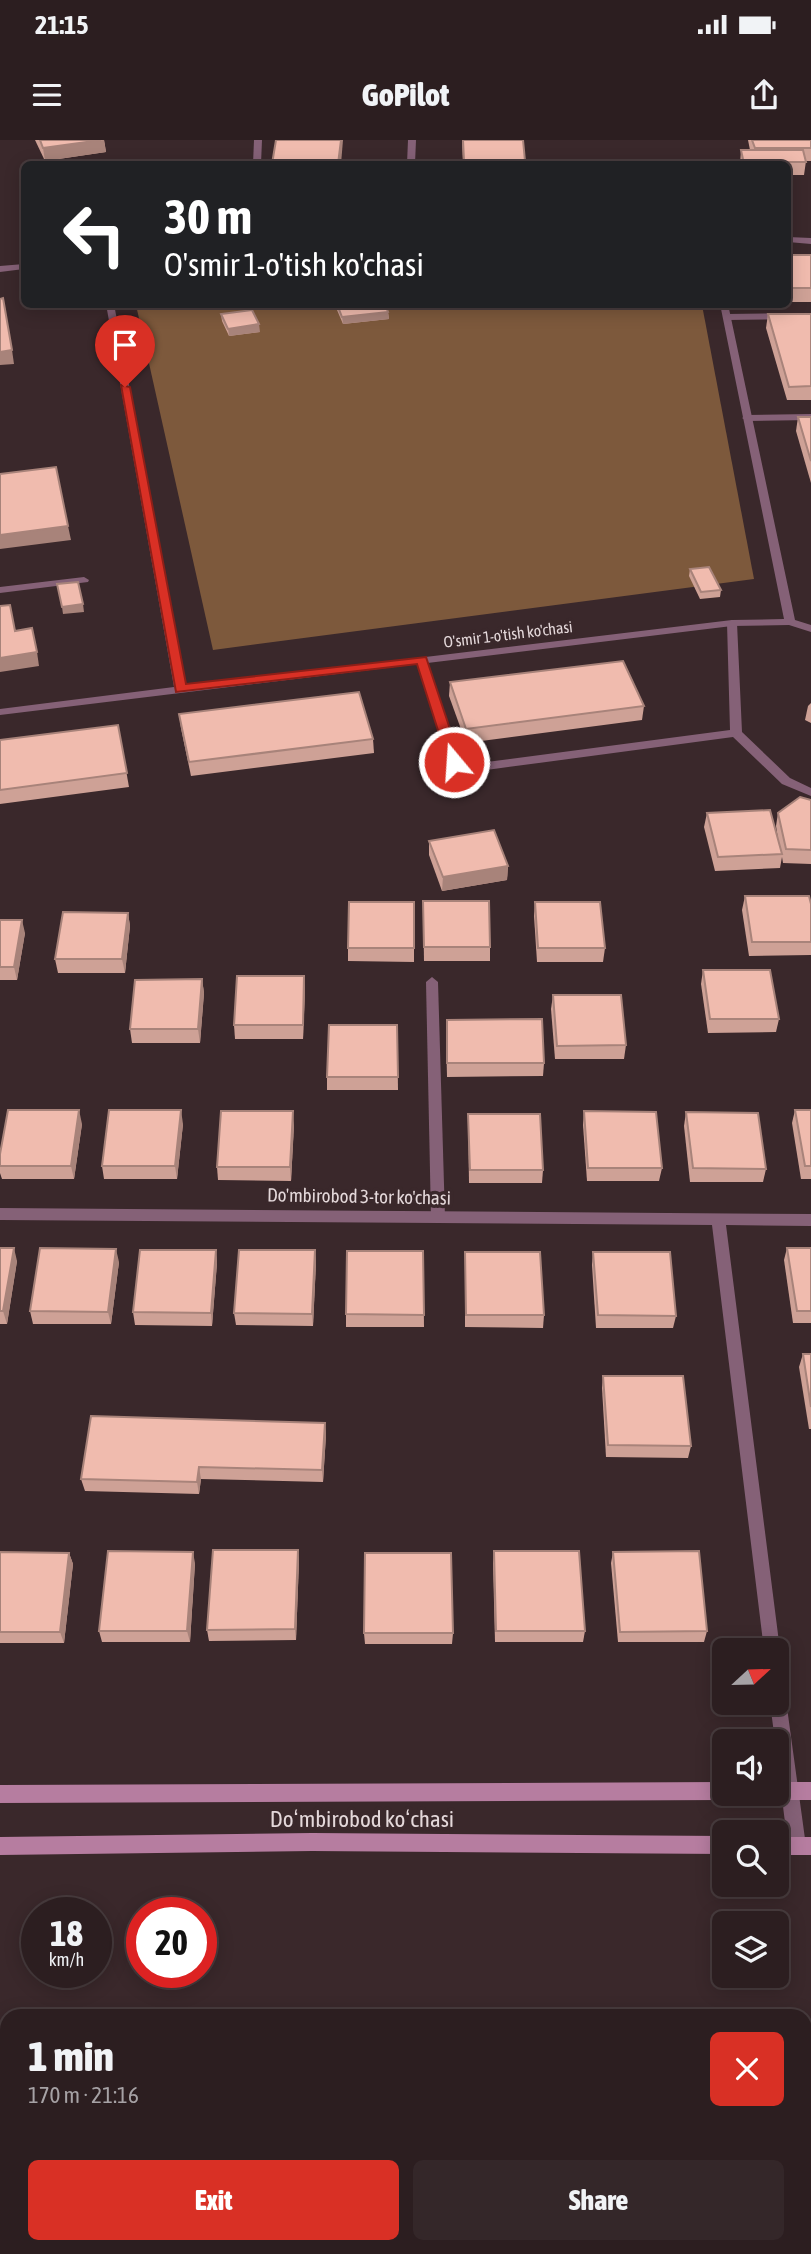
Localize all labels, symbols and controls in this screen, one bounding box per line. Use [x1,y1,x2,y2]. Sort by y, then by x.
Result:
text: 21:15 [35,10,89,40]
icon: menu [28,76,66,114]
text: GoPilot [362,76,449,113]
icon: share [745,76,783,114]
text: 30 m [164,188,252,244]
icon: left [49,189,140,280]
text: O'smir 1-o'tish ko'chasi [164,246,424,283]
pin [95,315,155,387]
icon: arrive [106,326,144,364]
street label: O'smir 1-o'tish ko'chasi [442,617,574,651]
position arrow [417,725,491,799]
street label: Do'mbirobod 3-tor ko'chasi [267,1183,451,1209]
north arrow [712,1638,789,1715]
map controls [712,1638,789,1988]
button: sound [712,1729,789,1806]
street label: Doʻmbirobod koʻchasi [270,1806,454,1832]
button: search [712,1820,789,1897]
speed limit sign: 20 [126,1897,217,1988]
button: layers [712,1911,789,1988]
text: 18 [50,1913,83,1953]
text: km/h [49,1949,84,1970]
text: 1 min [28,2032,114,2080]
button: close [710,2032,784,2106]
text: 170 m · 21:16 [28,2082,139,2108]
button: Exit [28,2160,399,2240]
button: Share [413,2160,784,2240]

